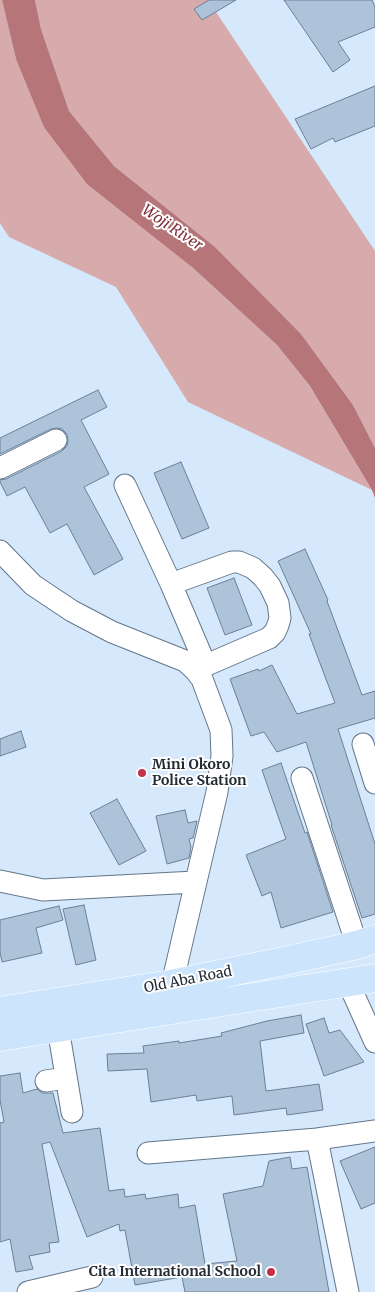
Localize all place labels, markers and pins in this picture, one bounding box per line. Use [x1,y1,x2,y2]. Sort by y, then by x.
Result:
place label: Mini Okoro Police Station [152,757,247,790]
marker: Mini Okoro Police Station [136,767,148,779]
place label: Cita International School [89,1264,261,1280]
marker: Cita International School [265,1266,277,1278]

